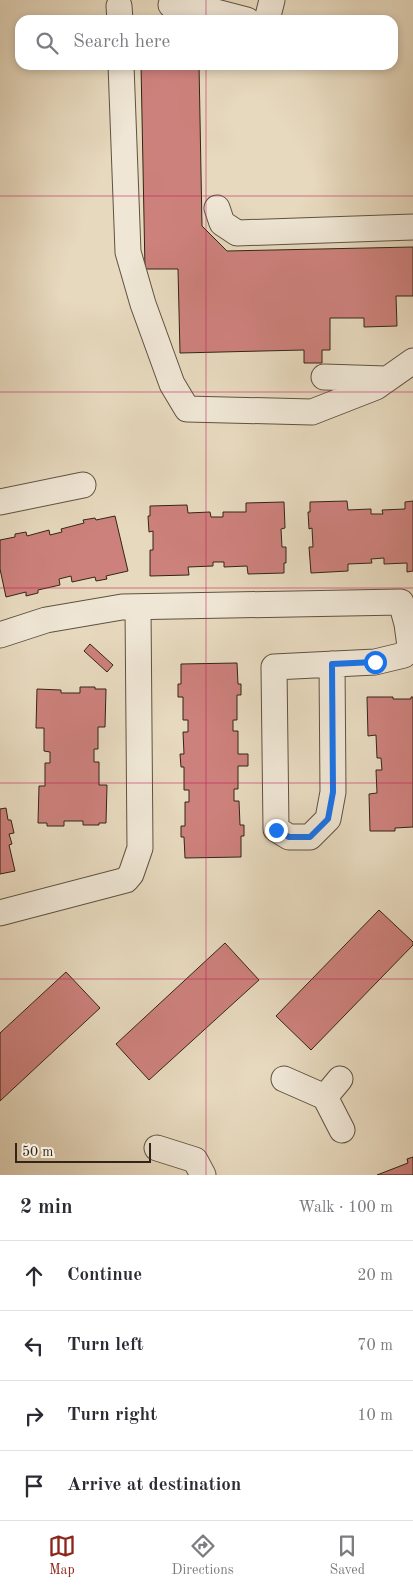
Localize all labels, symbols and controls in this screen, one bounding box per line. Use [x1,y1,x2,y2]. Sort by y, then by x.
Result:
search box [15,15,398,70]
icon: search [33,29,61,57]
text: Search here [73,33,170,52]
route start [364,651,387,674]
route end [265,819,288,842]
scale bar [15,1140,151,1163]
text: 50 m [22,1145,53,1159]
text: 2 min [20,1197,73,1218]
text: Walk · 100 m [298,1200,393,1216]
icon: ahead [20,1262,48,1290]
text: Continue [67,1266,142,1285]
text: 20 m [357,1268,393,1284]
icon: left [20,1332,48,1360]
text: Turn left [67,1336,144,1355]
text: 70 m [357,1338,393,1354]
icon: right [20,1402,48,1430]
text: Turn right [67,1406,157,1425]
text: 10 m [357,1408,393,1424]
icon: arrive [20,1472,48,1500]
text: Arrive at destination [67,1476,241,1495]
tab: Map [48,1532,76,1579]
tab: Directions [172,1532,234,1579]
tab: Saved [329,1532,365,1579]

